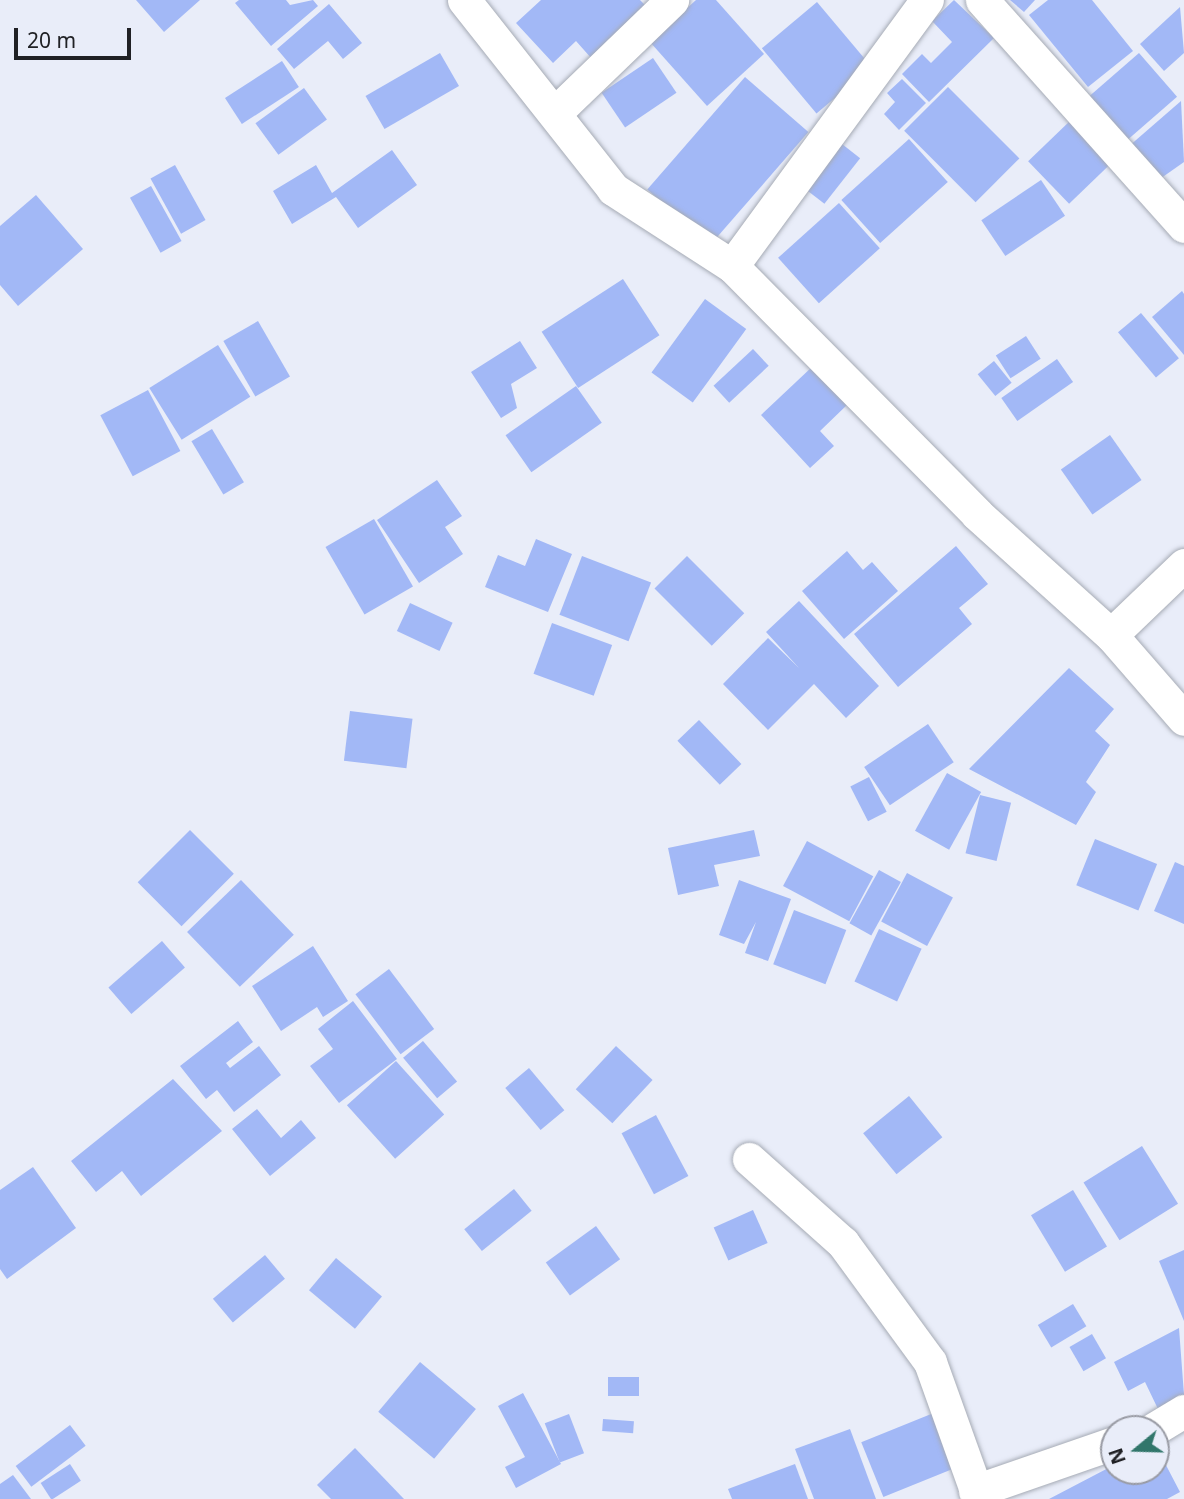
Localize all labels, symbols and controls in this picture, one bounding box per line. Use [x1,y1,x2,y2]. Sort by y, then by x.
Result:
scale bar [18,14,135,58]
text: 20 m [27,26,76,54]
north arrow [1100,1415,1170,1485]
text: N [1102,1445,1132,1468]

